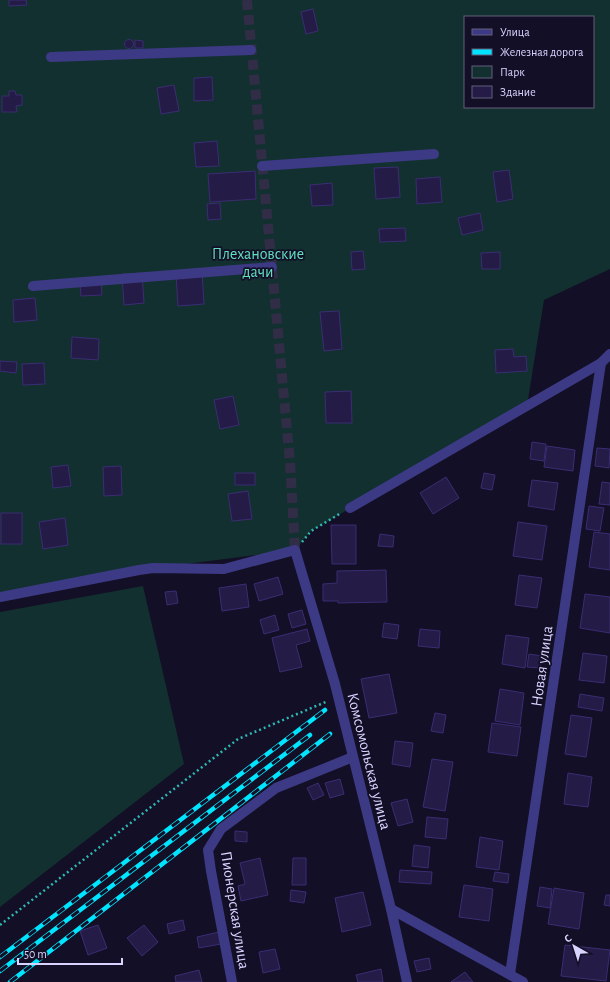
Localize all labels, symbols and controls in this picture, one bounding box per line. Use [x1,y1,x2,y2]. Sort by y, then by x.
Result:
legend [464,16,594,108]
text: Улица [500,26,530,38]
text: Железная дорога [500,46,584,58]
text: Парк [500,66,525,78]
text: Здание [500,86,536,98]
park label: Плехановские дачи [212,246,304,280]
street label: Новая улица [528,625,557,708]
street label: Комсомольская улица [343,691,394,832]
street label: Пионерская улица [217,850,252,970]
north arrow [554,926,594,966]
text: С [562,932,574,945]
scale bar [18,940,122,966]
text: 50 m [24,948,47,960]

